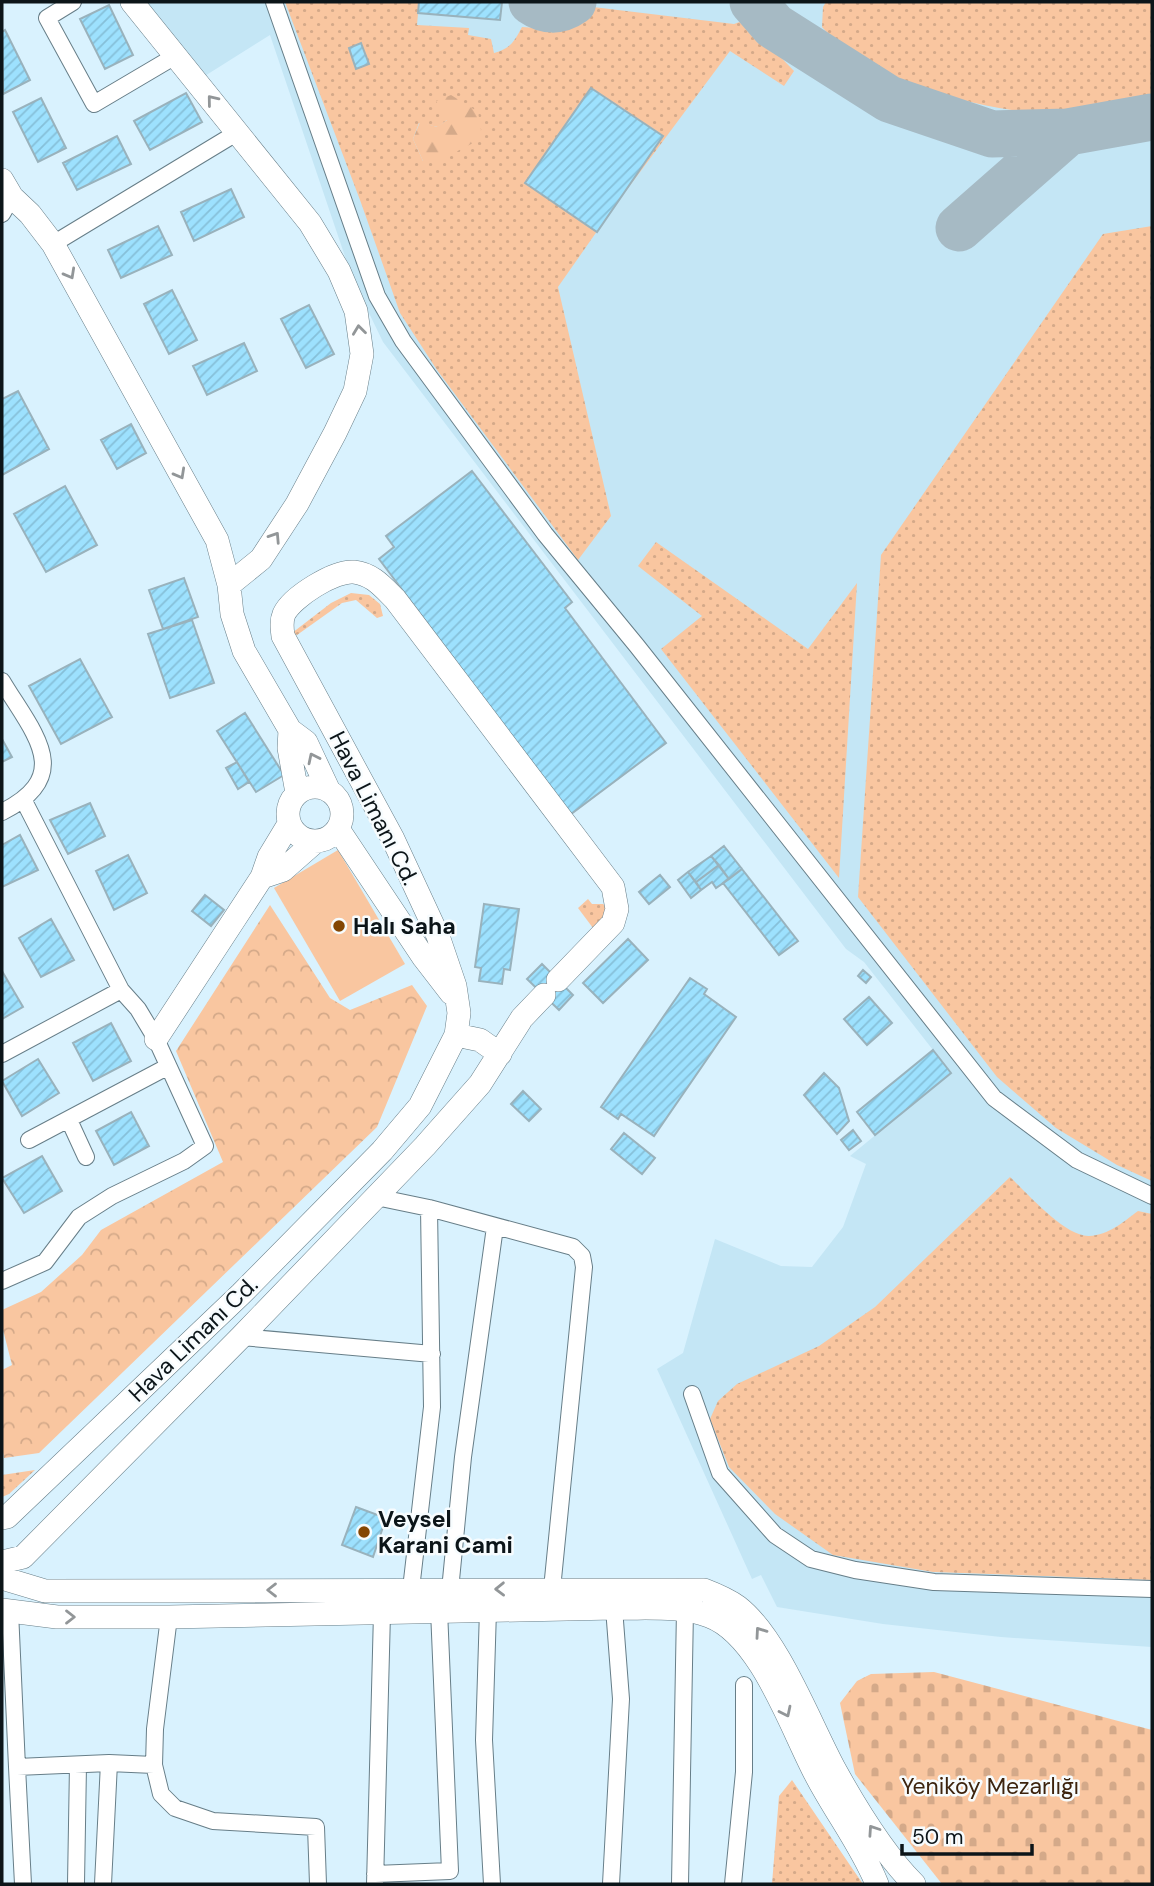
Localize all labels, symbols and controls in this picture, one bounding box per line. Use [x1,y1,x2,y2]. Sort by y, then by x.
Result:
one-way arrow [208,95,221,107]
one-way arrow [62,267,75,280]
one-way arrow [351,325,366,336]
one-way arrow [172,466,185,479]
one-way arrow [267,532,280,545]
street label: Hava Limanı Cd. [322,726,426,890]
one-way arrow [308,753,322,765]
place label: Halı Saha [353,911,456,941]
marker: Halı Saha [331,918,347,934]
street label: Hava Limanı Cd. [122,1270,264,1408]
place label: Veysel Karani Cami [378,1504,513,1560]
marker: Veysel Karani Cami [356,1524,372,1540]
one-way arrow [266,1582,277,1598]
one-way arrow [494,1582,505,1597]
one-way arrow [65,1609,75,1625]
one-way arrow [756,1628,768,1640]
one-way arrow [777,1705,791,1717]
park label: Yeniköy Mezarlığı [901,1771,1079,1801]
scale bar [902,1812,1032,1856]
text: 50 m [912,1823,963,1851]
one-way arrow [868,1824,881,1837]

